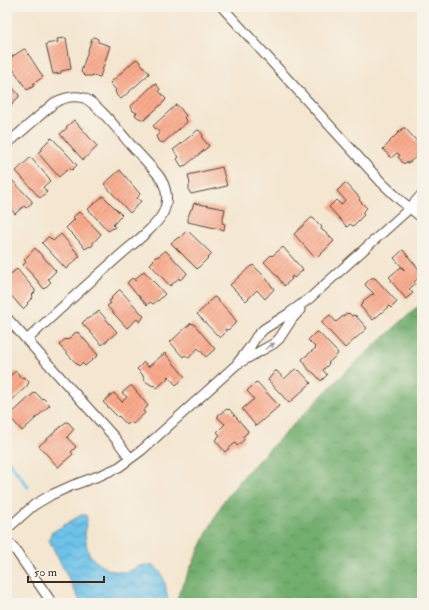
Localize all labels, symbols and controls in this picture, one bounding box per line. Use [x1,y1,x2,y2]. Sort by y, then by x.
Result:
one-way arrow [264,342,276,349]
scale bar [28,558,104,584]
text: 50 m [34,565,58,580]

